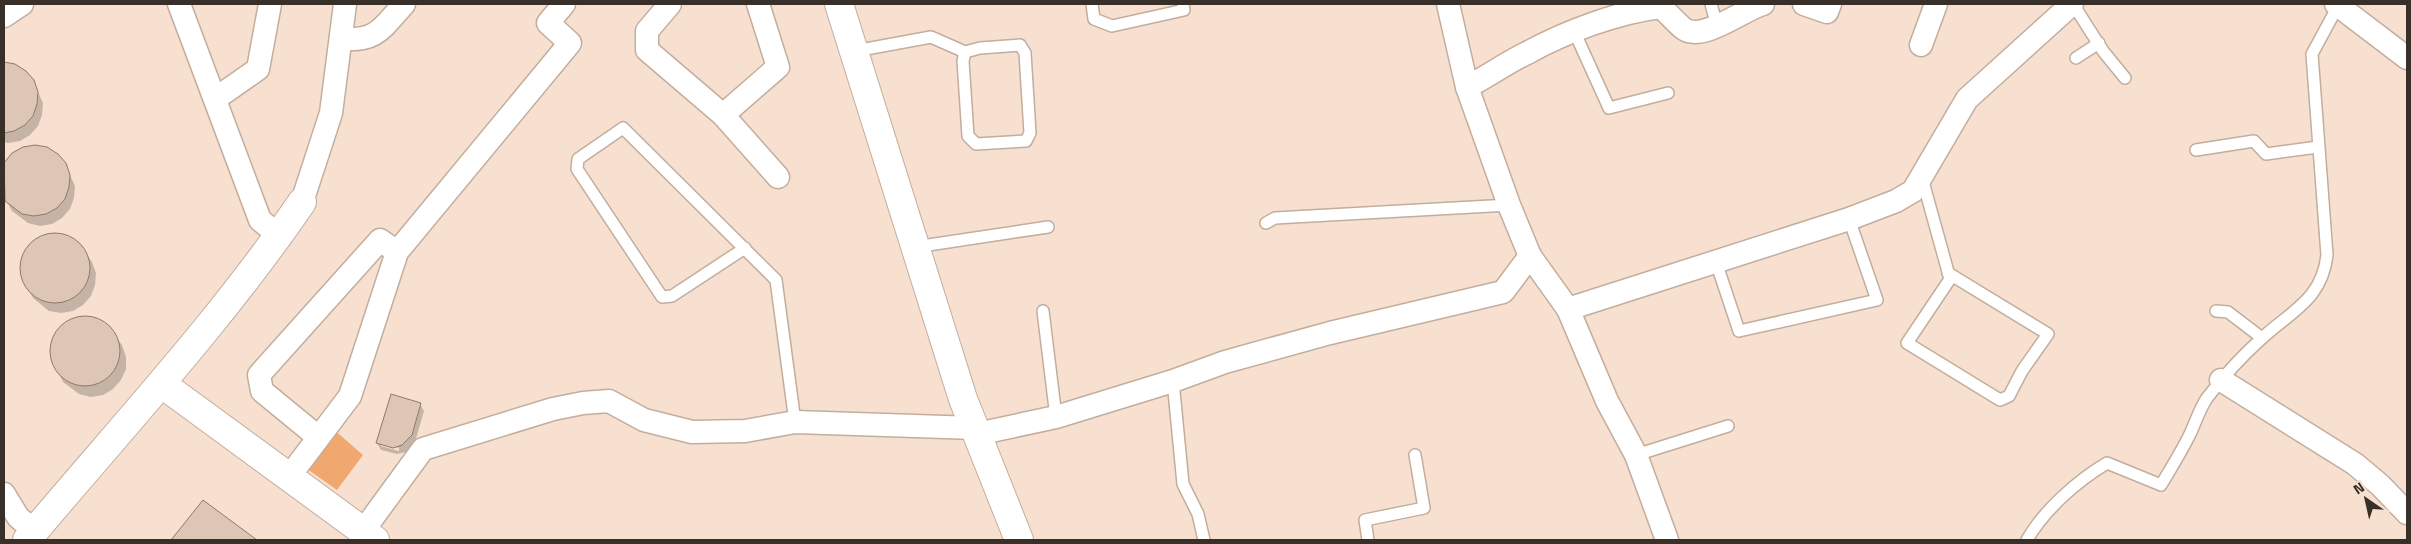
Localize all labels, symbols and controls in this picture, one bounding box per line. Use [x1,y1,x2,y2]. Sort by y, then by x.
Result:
north arrow [2341,474,2391,524]
text: N [2349,476,2368,499]

